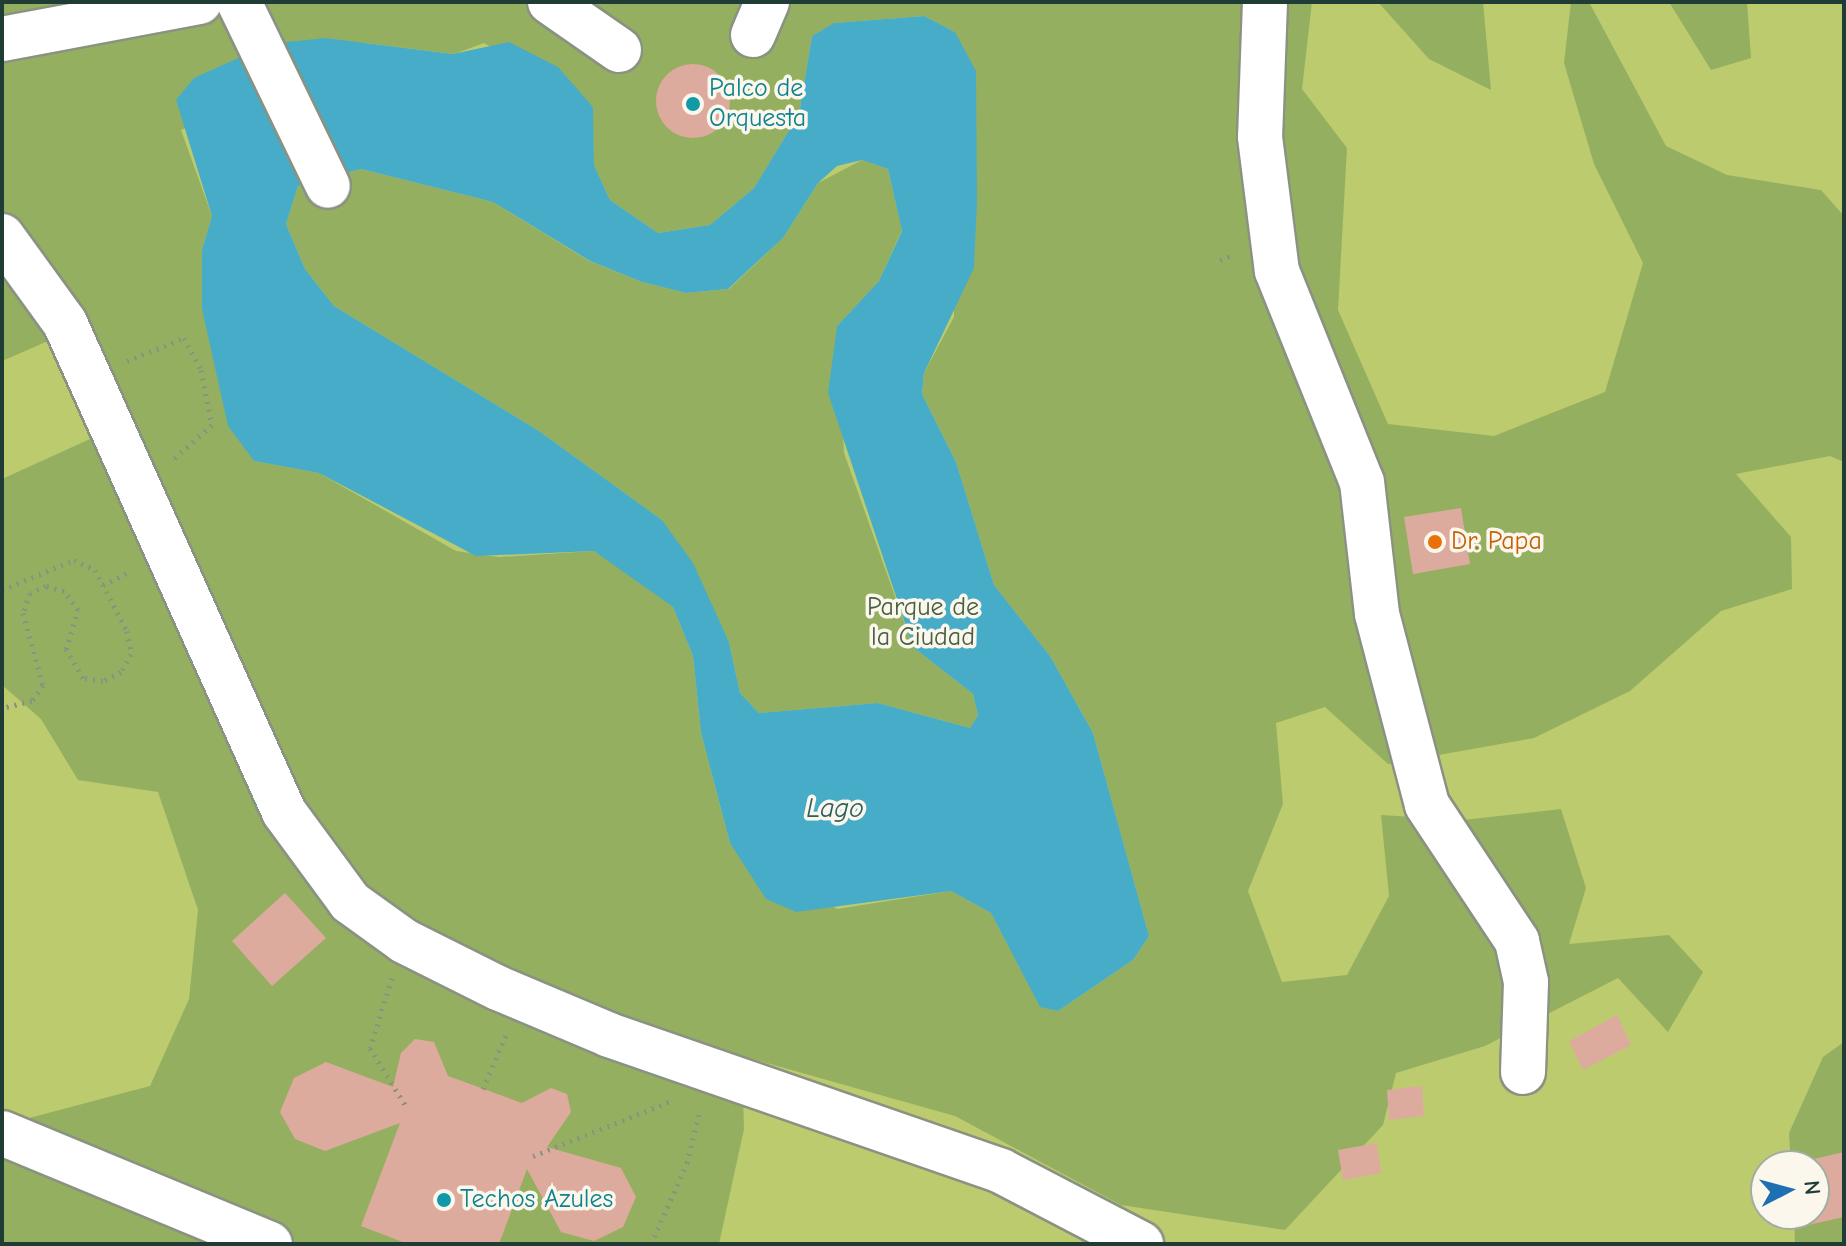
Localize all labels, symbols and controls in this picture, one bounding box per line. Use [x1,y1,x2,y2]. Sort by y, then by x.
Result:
place label: Palco de Orquesta [709,73,806,134]
marker: Palco de Orquesta [684,95,702,113]
place label: Dr. Papa [1451,526,1542,558]
marker: Dr. Papa [1426,533,1444,551]
park label: Parque de la Ciudad [867,592,979,654]
water label: Lago [806,791,864,825]
north arrow [1750,1150,1830,1230]
text: N [1798,1179,1826,1196]
place label: Techos Azules [460,1184,613,1216]
marker: Techos Azules [435,1191,453,1209]

